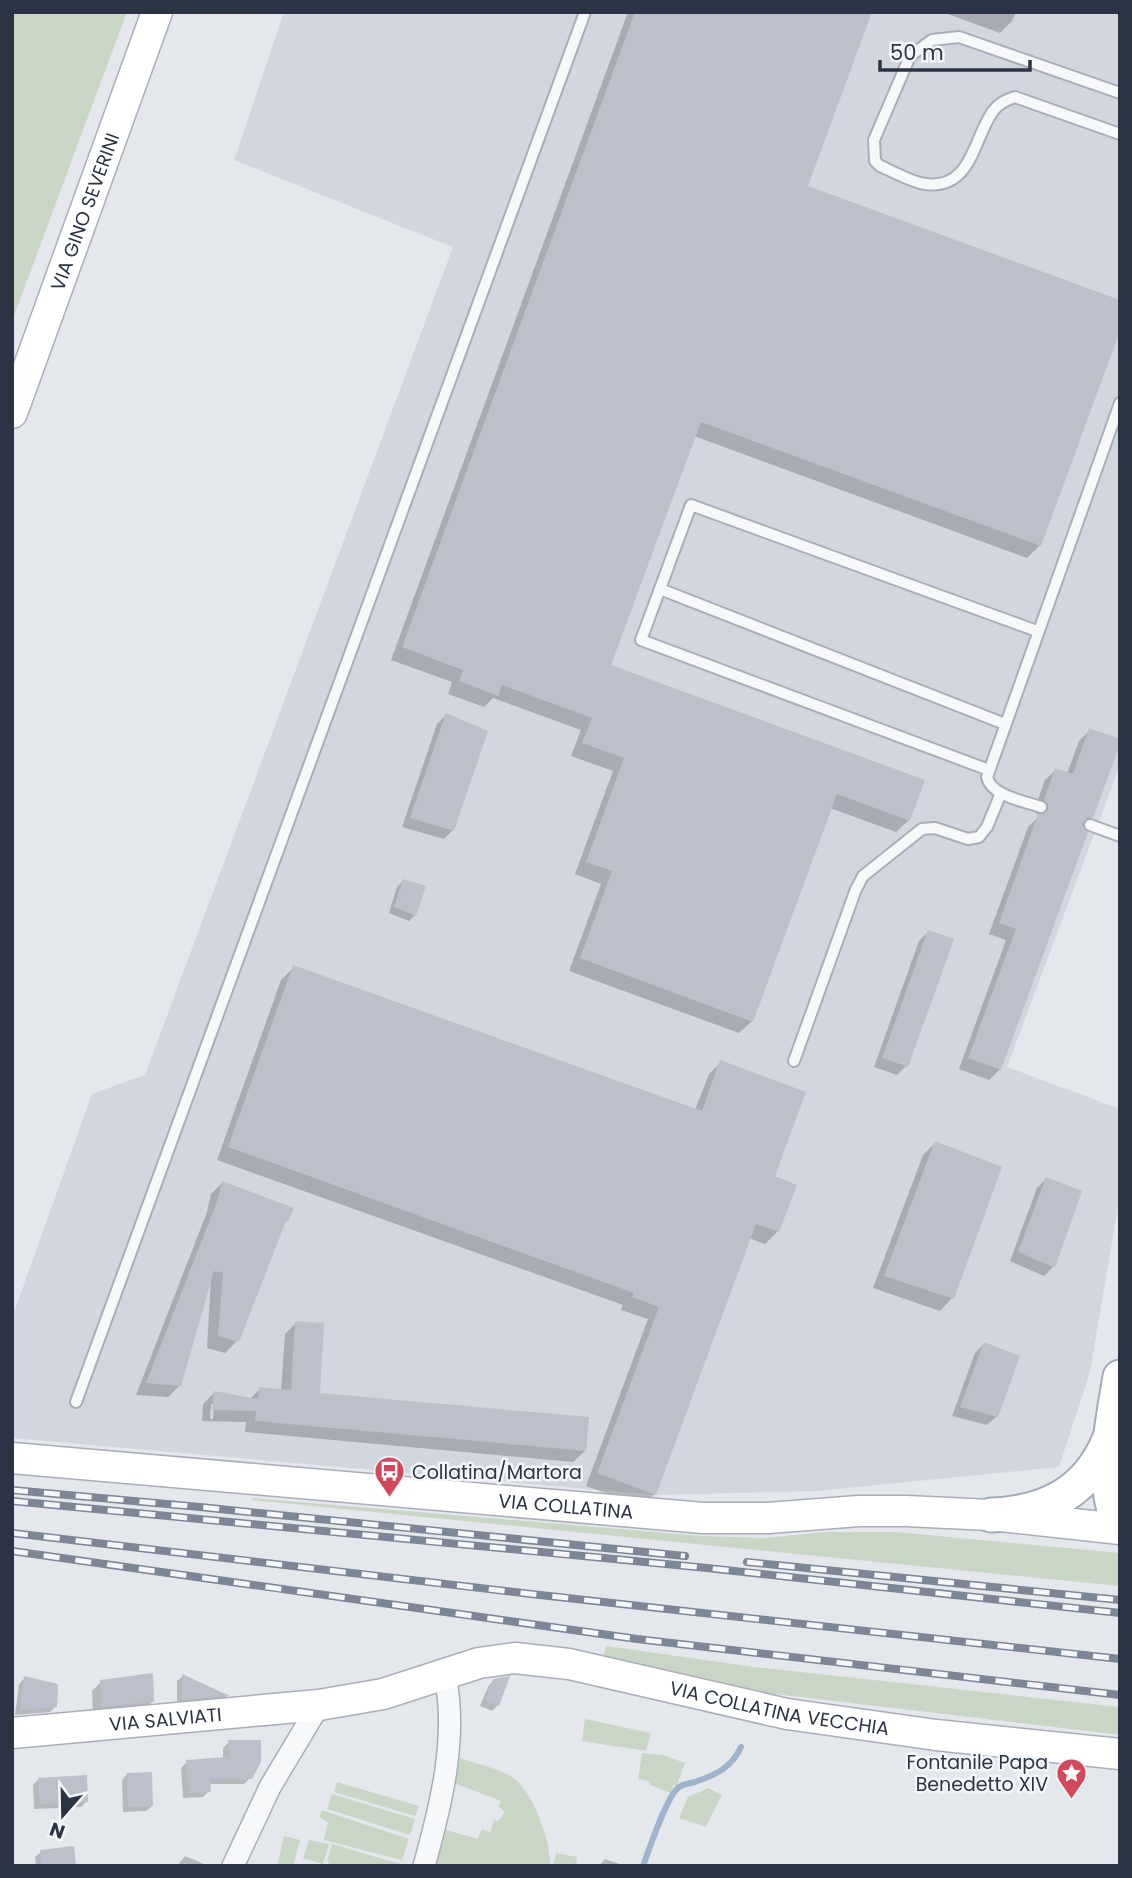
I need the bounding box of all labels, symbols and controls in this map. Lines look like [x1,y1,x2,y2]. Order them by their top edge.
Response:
scale bar [880,28,1030,72]
text: 50 m [890,38,944,67]
street label: VIA GINO SEVERINI [44,129,126,294]
bus stop icon: Collatina/Martora [372,1455,406,1499]
place label: Collatina/Martora [412,1459,582,1486]
street label: VIA COLLATINA [497,1487,635,1525]
street label: VIA COLLATINA VECCHIA [667,1674,891,1742]
street label: VIA SALVIATI [108,1700,223,1738]
place label: Fontanile Papa Benedetto XIV [906,1749,1048,1798]
place icon: Fontanile Papa Benedetto XIV [1054,1756,1088,1800]
north arrow [28,1780,98,1850]
text: N [46,1815,69,1846]

